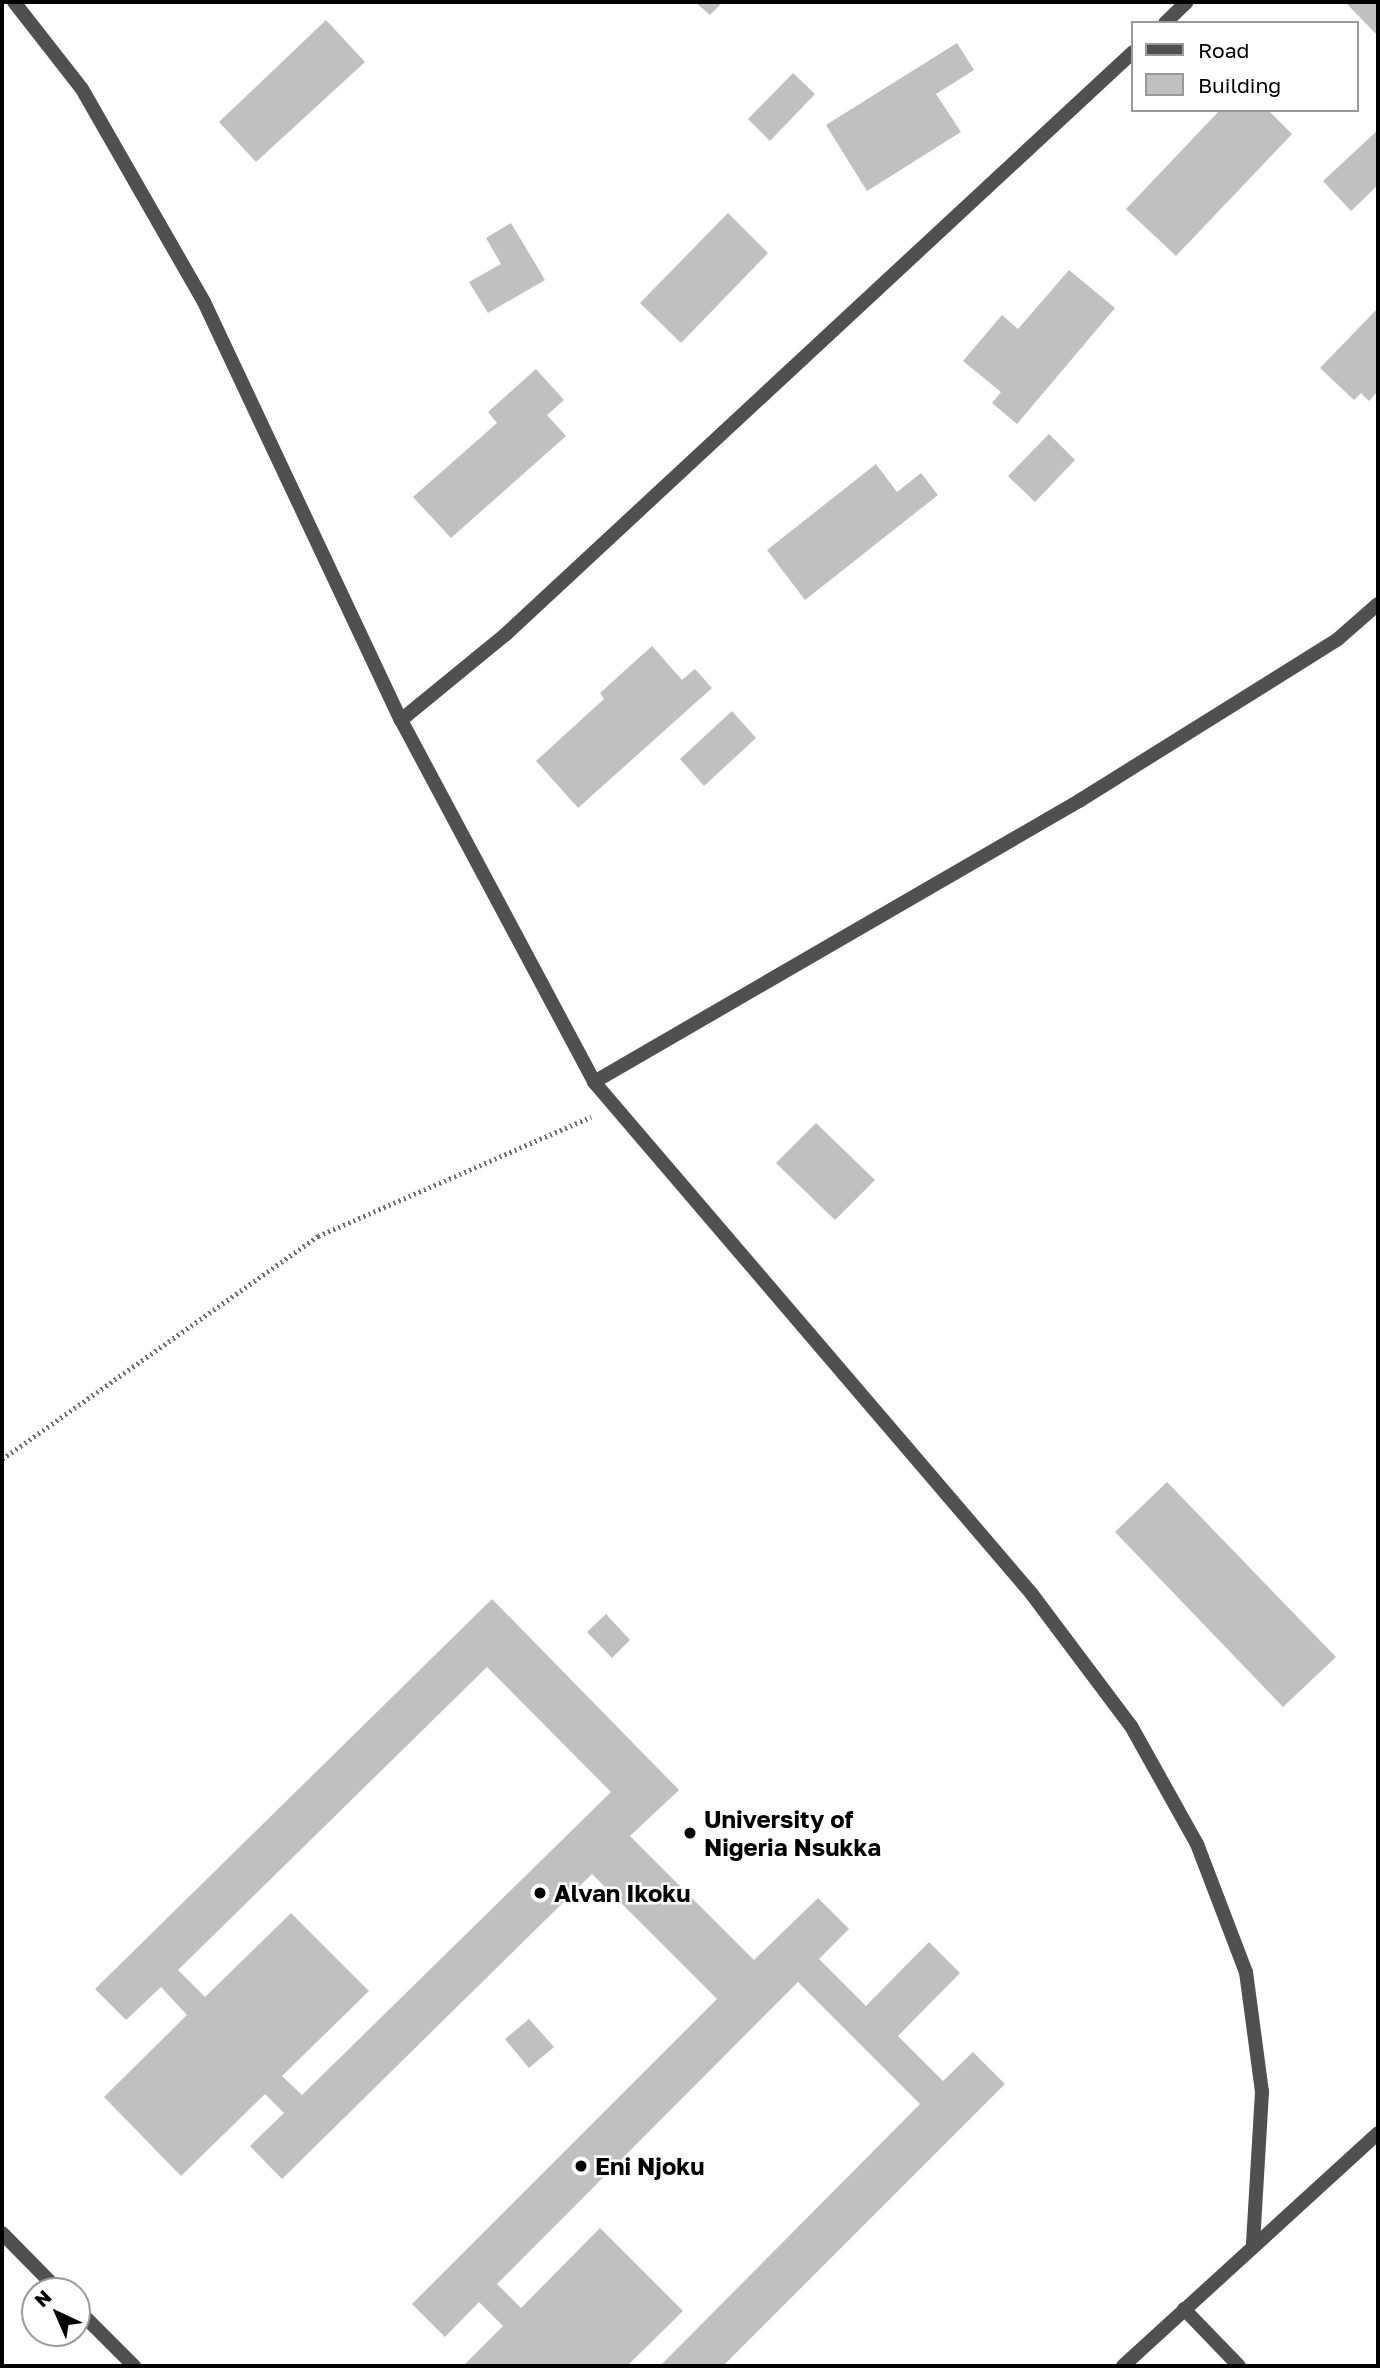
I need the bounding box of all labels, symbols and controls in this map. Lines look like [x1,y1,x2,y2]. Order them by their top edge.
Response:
legend [1132,21,1359,112]
text: Road [1198,37,1249,63]
text: Building [1198,72,1281,98]
place label: University of Nigeria Nsukka [704,1805,881,1861]
marker: University of Nigeria Nsukka [682,1825,698,1841]
place label: Alvan Ikoku [554,1879,691,1907]
marker: Alvan Ikoku [532,1885,548,1901]
place label: Eni Njoku [595,2152,704,2180]
marker: Eni Njoku [573,2158,589,2174]
north arrow [21,2277,91,2347]
text: N [29,2285,56,2311]

